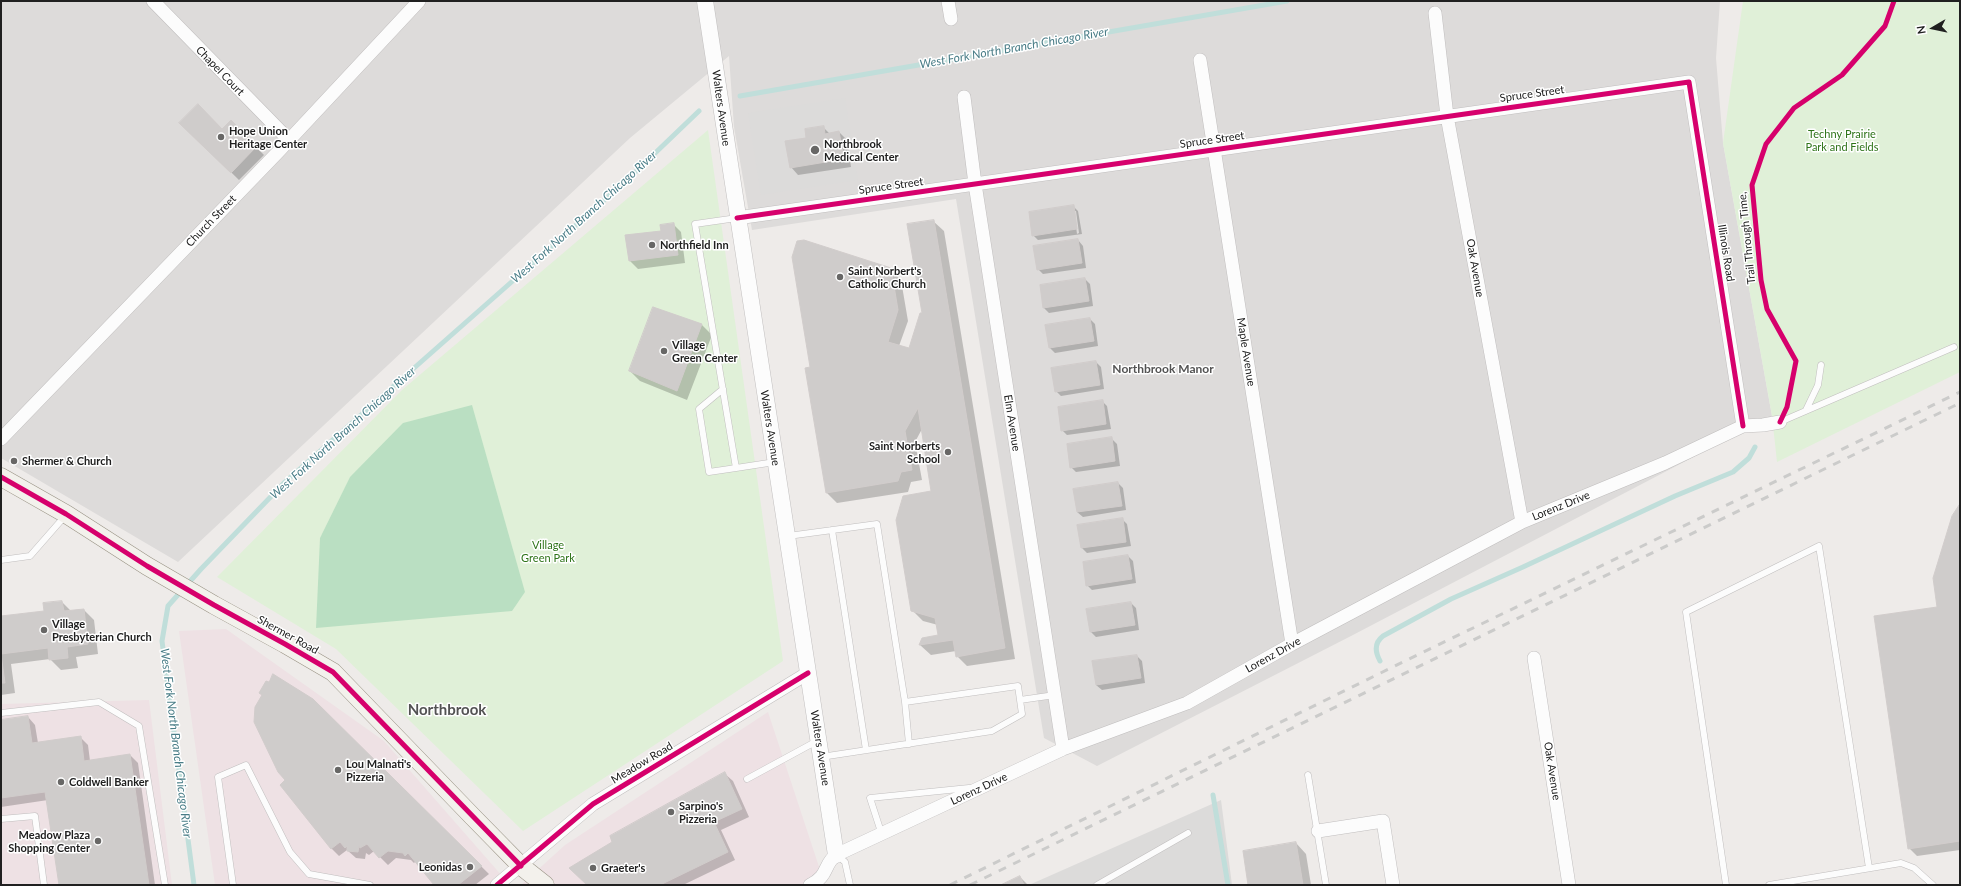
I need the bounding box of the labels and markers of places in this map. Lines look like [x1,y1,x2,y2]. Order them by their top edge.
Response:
place label: Hope Union Heritage Center [229,124,307,150]
marker: Hope Union Heritage Center [216,132,226,142]
place label: Northbrook Medical Center [824,137,899,163]
marker: Northbrook Medical Center [809,144,821,156]
place label: Northfield Inn [660,238,729,252]
marker: Northfield Inn [647,240,657,250]
place label: Saint Norbert's Catholic Church [848,264,926,290]
marker: Saint Norbert's Catholic Church [835,272,845,282]
place label: Village Green Center [672,338,738,364]
marker: Village Green Center [659,346,669,356]
place label: Saint Norberts School [869,439,940,465]
marker: Saint Norberts School [943,447,953,457]
place label: Shermer & Church [22,454,112,468]
marker: Shermer & Church [9,456,19,466]
place label: Village Presbyterian Church [52,617,152,643]
marker: Village Presbyterian Church [39,625,49,635]
place label: Lou Malnati's Pizzeria [346,757,411,783]
marker: Lou Malnati's Pizzeria [333,765,343,775]
place label: Coldwell Banker [69,775,149,789]
marker: Coldwell Banker [56,777,66,787]
place label: Sarpino's Pizzeria [679,799,723,825]
marker: Sarpino's Pizzeria [666,807,676,817]
place label: Meadow Plaza Shopping Center [8,828,90,854]
marker: Meadow Plaza Shopping Center [93,836,103,846]
place label: Leonidas [419,860,462,874]
place label: Graeter's [601,861,645,875]
marker: Leonidas [465,862,475,872]
marker: Graeter's [588,863,598,873]

